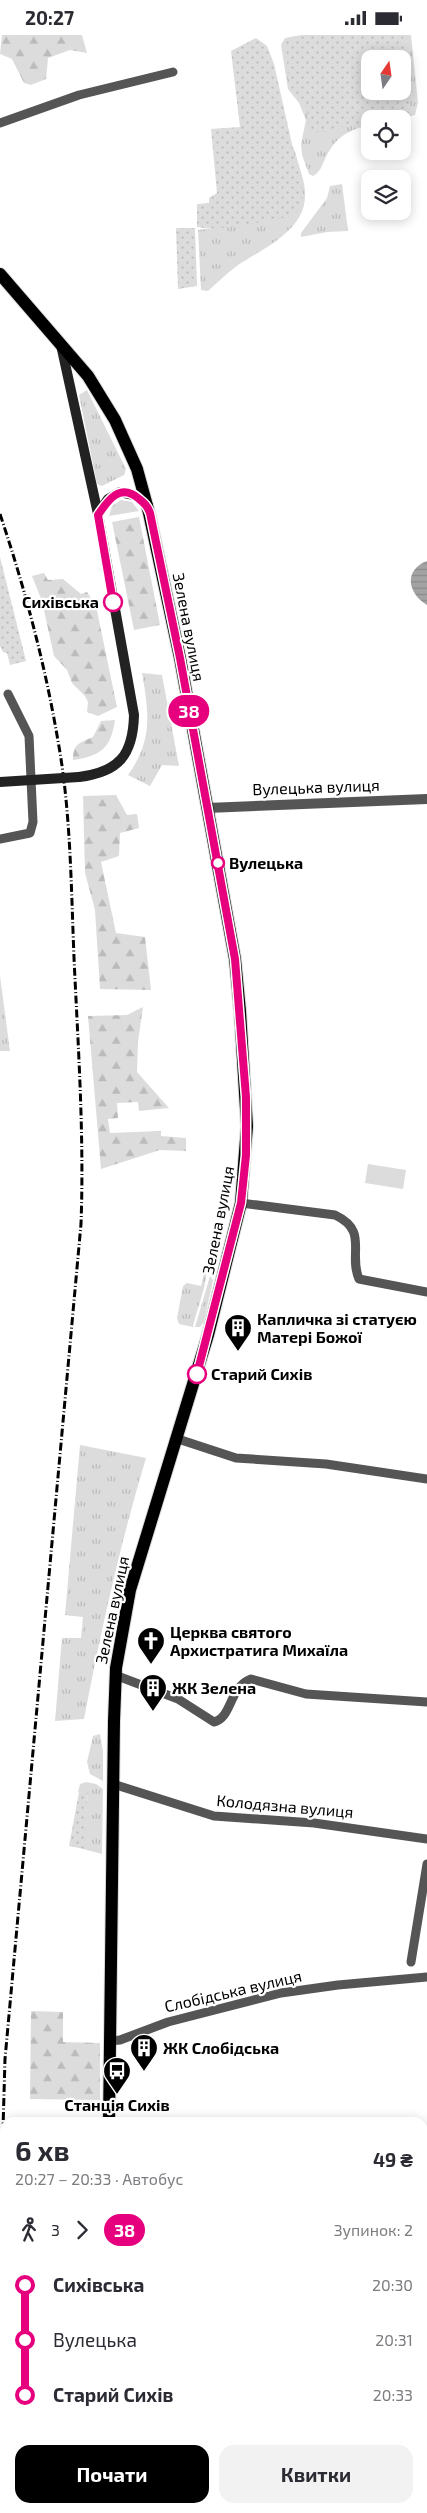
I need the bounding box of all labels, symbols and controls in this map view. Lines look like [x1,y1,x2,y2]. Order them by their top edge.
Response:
text: 20:27 [25,6,74,29]
north arrow [361,50,411,100]
map controls [361,50,411,220]
button: locate [361,110,411,160]
button: layers [361,170,411,220]
street label: Зелена вулиця [169,571,209,683]
place label: Сихівська [22,592,99,611]
marker: Сихівська [103,592,123,612]
line badge: 38 [166,695,212,727]
text: 38 [178,700,200,722]
street label: Вулецька вулиця [252,775,380,799]
place label: Вулецька [229,853,303,872]
marker: Вулецька [211,856,225,870]
street label: Зелена вулиця [198,1164,238,1276]
place label: Капличка зі статуєю Матері Божої [257,1309,417,1346]
building icon: Капличка зі статуєю Матері Божої [223,1313,253,1352]
marker: Старий Сихів [187,1364,207,1384]
place label: Старий Сихів [211,1364,312,1383]
street label: Зелена вулиця [91,1554,133,1666]
place label: Церква святого Архистратига Михаїла [170,1622,348,1659]
church icon: Церква святого Архистратига Михаїла [136,1626,166,1665]
building icon: ЖК Зелена [138,1673,168,1712]
place label: ЖК Зелена [172,1678,256,1697]
street label: Колодязна вулиця [216,1790,354,1822]
street label: Слобідська вулиця [162,1965,304,2017]
building icon: ЖК Слобідська [129,2033,159,2072]
place label: ЖК Слобідська [163,2038,279,2057]
bus stop icon: Станція Сихів [102,2056,132,2095]
place label: Станція Сихів [64,2095,170,2114]
text: 6 хв [15,2133,70,2167]
text: 49 ₴ [373,2148,413,2171]
text: 20:27 – 20:33 · Автобус [15,2169,183,2188]
icon: walk [15,2216,43,2244]
icon: forward [68,2216,96,2244]
text: 38 [114,2219,135,2241]
text: 3 [51,2220,60,2239]
text: Зупинок: 2 [334,2220,413,2239]
text: Сихівська [53,2273,144,2296]
text: 20:30 [372,2275,413,2294]
text: Вулецька [53,2328,137,2351]
text: 20:31 [375,2330,413,2349]
text: Старий Сихів [53,2383,173,2406]
text: 20:33 [373,2385,413,2404]
button: Почати [15,2445,209,2503]
button: Квитки [219,2445,413,2503]

